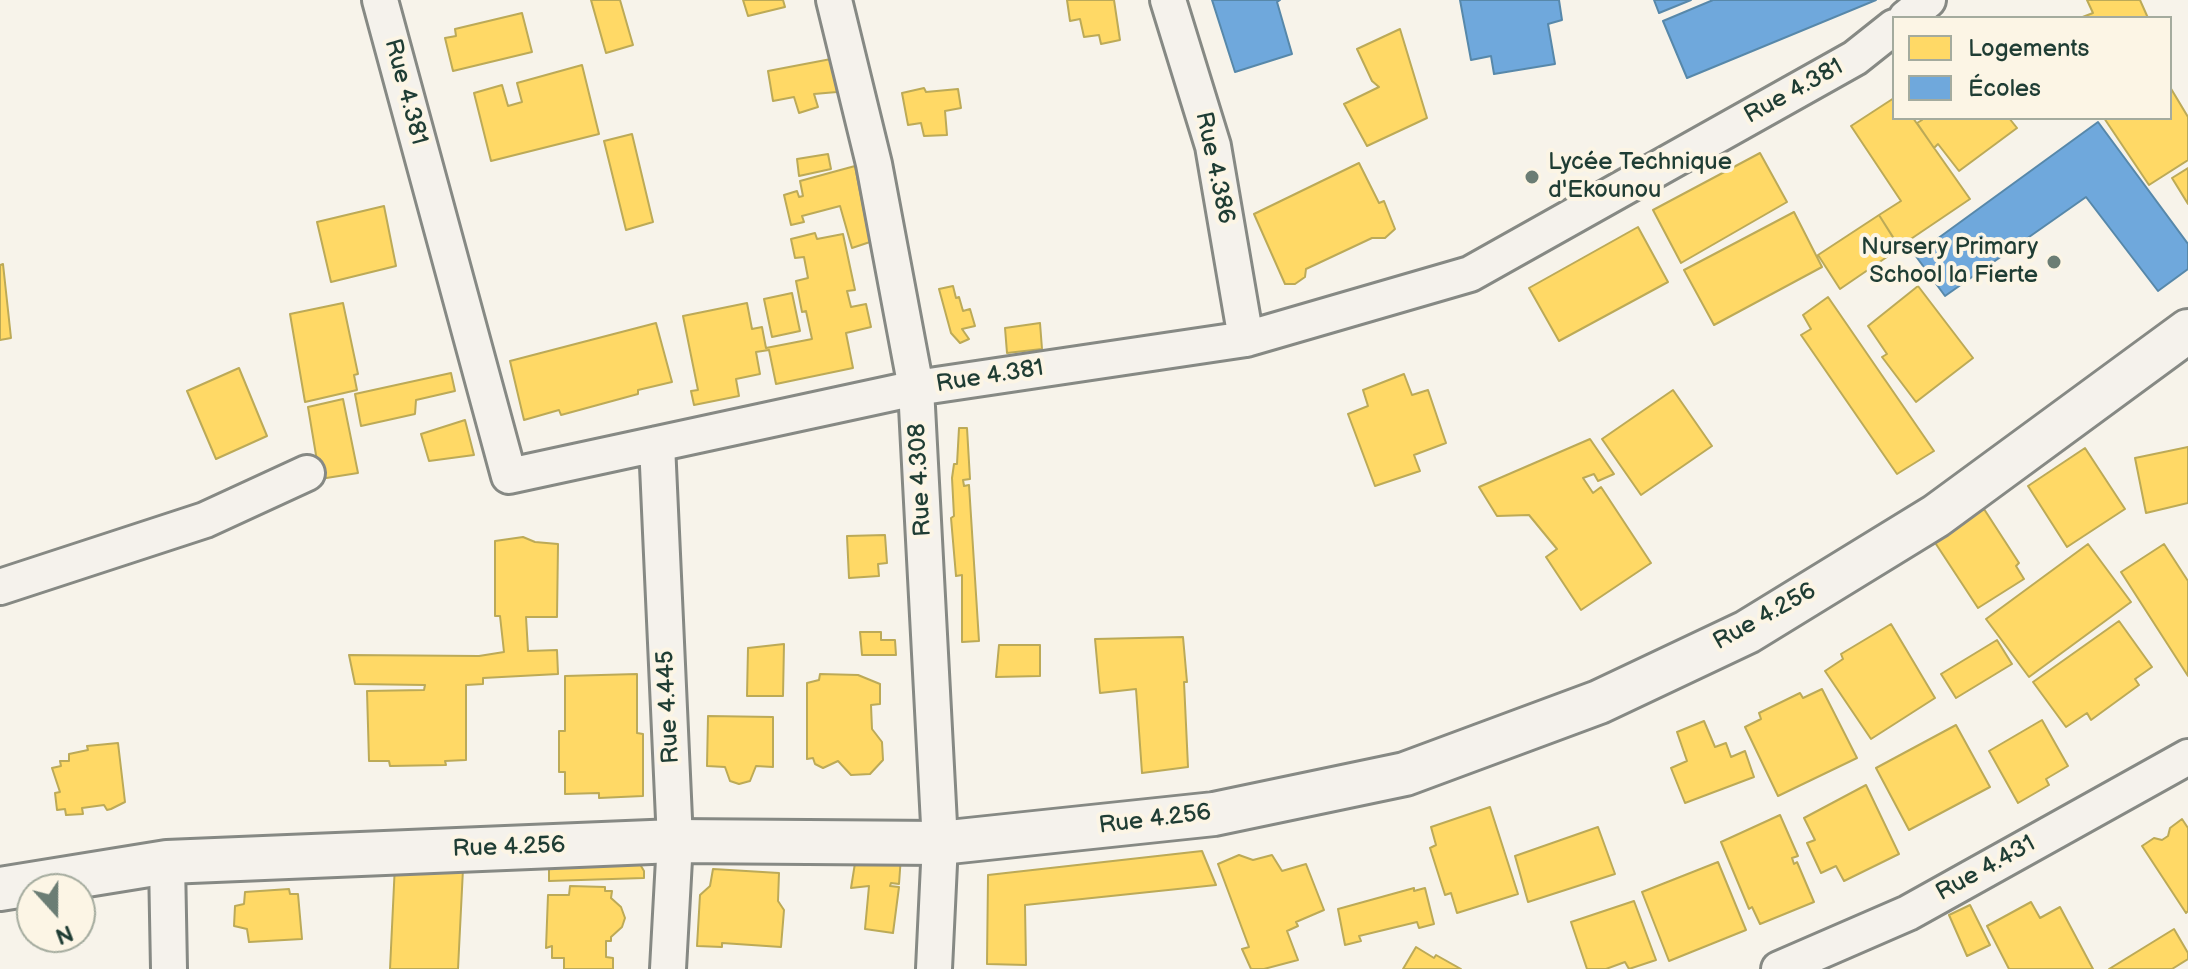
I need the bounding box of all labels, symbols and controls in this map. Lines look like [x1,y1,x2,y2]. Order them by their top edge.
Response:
legend [1892,16,2172,120]
text: Logements [1968,34,2089,63]
street label: Rue 4.381 [377,36,433,148]
street label: Rue 4.381 [1740,53,1848,131]
text: Écoles [1968,74,2041,103]
street label: Rue 4.386 [1188,109,1240,227]
place label: Lycée Technique d'Ekounou [1548,149,1732,205]
marker: Lycée Technique d'Ekounou [1523,168,1541,186]
place label: Nursery Primary School la Fierte [1861,234,2038,290]
marker: Nursery Primary School la Fierte [2045,253,2063,271]
street label: Rue 4.381 [934,354,1046,400]
street label: Rue 4.308 [904,423,938,537]
street label: Rue 4.256 [1709,577,1821,657]
street label: Rue 4.445 [652,650,686,764]
street label: Rue 4.256 [1097,799,1213,841]
street label: Rue 4.431 [1931,830,2041,908]
street label: Rue 4.256 [452,832,566,864]
north arrow [16,873,96,953]
text: N [52,918,77,950]

